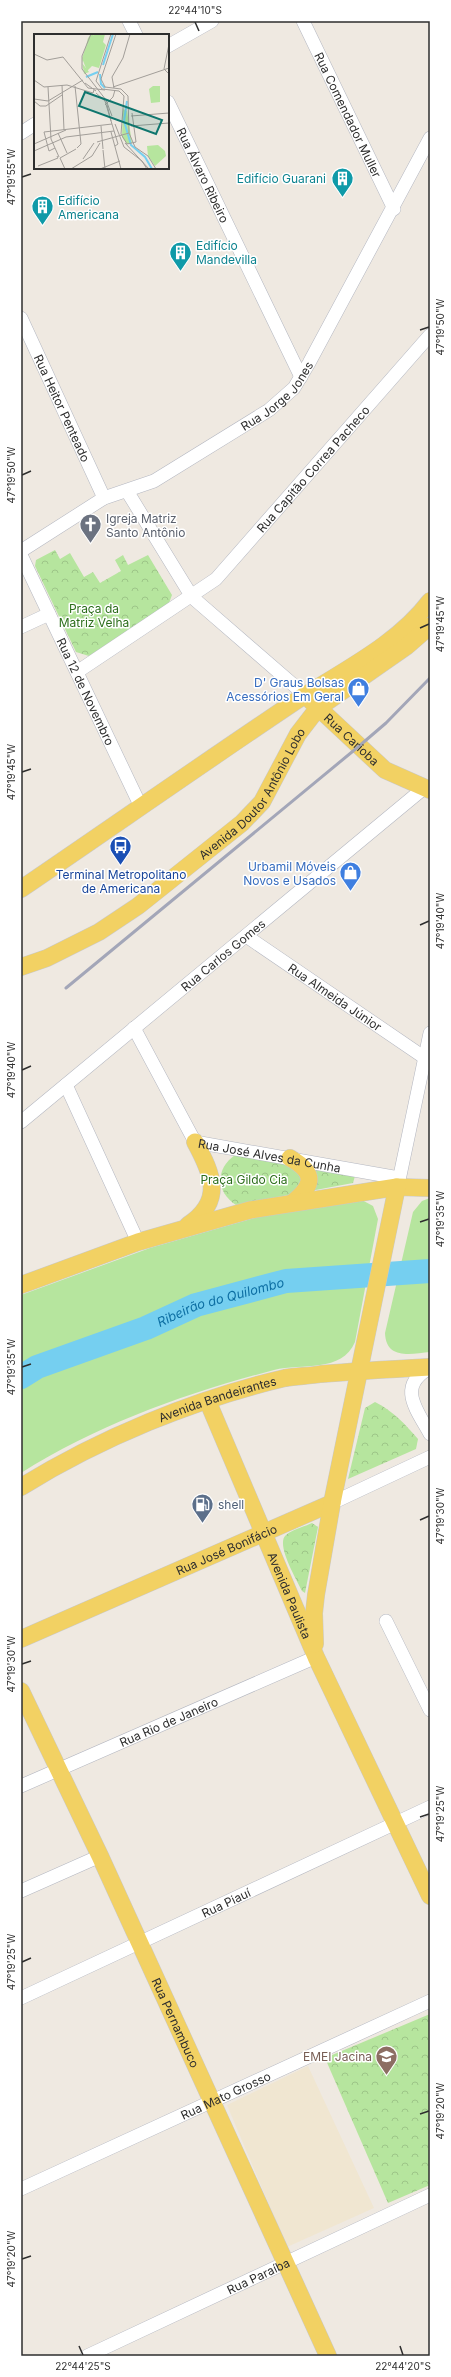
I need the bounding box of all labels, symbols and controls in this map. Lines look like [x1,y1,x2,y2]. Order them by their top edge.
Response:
text: 22°44'10"S [168,4,222,16]
inset map [34,34,169,169]
street label: Rua Comendador Muller [312,49,385,180]
street label: Rua Álvaro Ribeiro [174,125,233,225]
text: 47°19'55"W [5,149,17,205]
building icon: Edifício Guarani [329,165,355,198]
place label: Edifício Guarani [237,171,326,186]
place label: Edifício Americana [58,193,119,222]
building icon: Edifício Americana [29,194,55,227]
place label: Edifício Mandevilla [196,238,257,267]
building icon: Edifício Mandevilla [167,239,193,272]
text: 47°19'50"W [434,298,446,355]
street label: Rua Heitor Penteado [31,352,94,464]
street label: Rua Jorge Jones [238,358,316,433]
street label: Rua Capitão Correa Pacheco [253,402,372,535]
text: 47°19'50"W [5,446,17,503]
place label: Igreja Matriz Santo Antônio [106,511,185,540]
church icon: Igreja Matriz Santo Antônio [77,512,103,545]
text: 47°19'45"W [434,596,446,652]
park label: Praça da Matriz Velha [59,601,129,630]
street label: Rua 12 de Novembro [54,635,118,747]
place label: D' Graus Bolsas Acessórios Em Geral [226,675,344,704]
shop icon: D' Graus Bolsas Acessórios Em Geral [346,676,372,709]
street label: Rua Carioba [321,710,382,768]
street label: Avenida Doutor Antônio Lobo [195,724,308,862]
text: 47°19'45"W [5,744,17,800]
bus stop icon: Terminal Metropolitano de Americana [108,834,134,867]
place label: Urbamil Móveis Novos e Usados [243,859,336,888]
shop icon: Urbamil Móveis Novos e Usados [338,860,364,893]
place label: Terminal Metropolitano de Americana [56,867,186,896]
text: 47°19'40"W [434,893,446,949]
street label: Rua Carlos Gomes [177,916,268,994]
street label: Rua Almeida Júnior [286,960,385,1034]
text: 47°19'40"W [5,1042,17,1098]
street label: Rua José Alves da Cunha [197,1135,342,1175]
park label: Praça Gildo Cia [200,1172,288,1187]
text: 47°19'35"W [434,1191,446,1247]
water label: Ribeirão do Quilombo [154,1274,286,1330]
text: 47°19'35"W [5,1339,17,1395]
street label: Avenida Bandeirantes [156,1373,278,1425]
text: 47°19'30"W [434,1487,446,1544]
fuel station icon: shell [190,1491,216,1524]
place label: shell [218,1497,244,1512]
street label: Rua José Bonifácio [173,1521,279,1578]
street label: Avenida Paulista [265,1550,315,1641]
text: 47°19'30"W [5,1635,17,1692]
street label: Rua Rio de Janeiro [117,1693,220,1750]
text: 47°19'25"W [434,1786,446,1842]
street label: Rua Piauí [199,1884,253,1920]
text: 47°19'25"W [5,1934,17,1990]
street label: Rua Pernambuco [149,1975,203,2070]
school or university icon: EMEI Jacina [374,2043,400,2076]
place label: EMEI Jacina [303,2049,372,2064]
street label: Rua Mato Grosso [178,2068,273,2122]
text: 47°19'20"W [434,2082,446,2139]
text: 47°19'20"W [5,2230,17,2287]
street label: Rua Paraíba [224,2254,292,2297]
text: 22°44'25"S [55,2360,111,2372]
text: 22°44'20"S [375,2360,431,2372]

